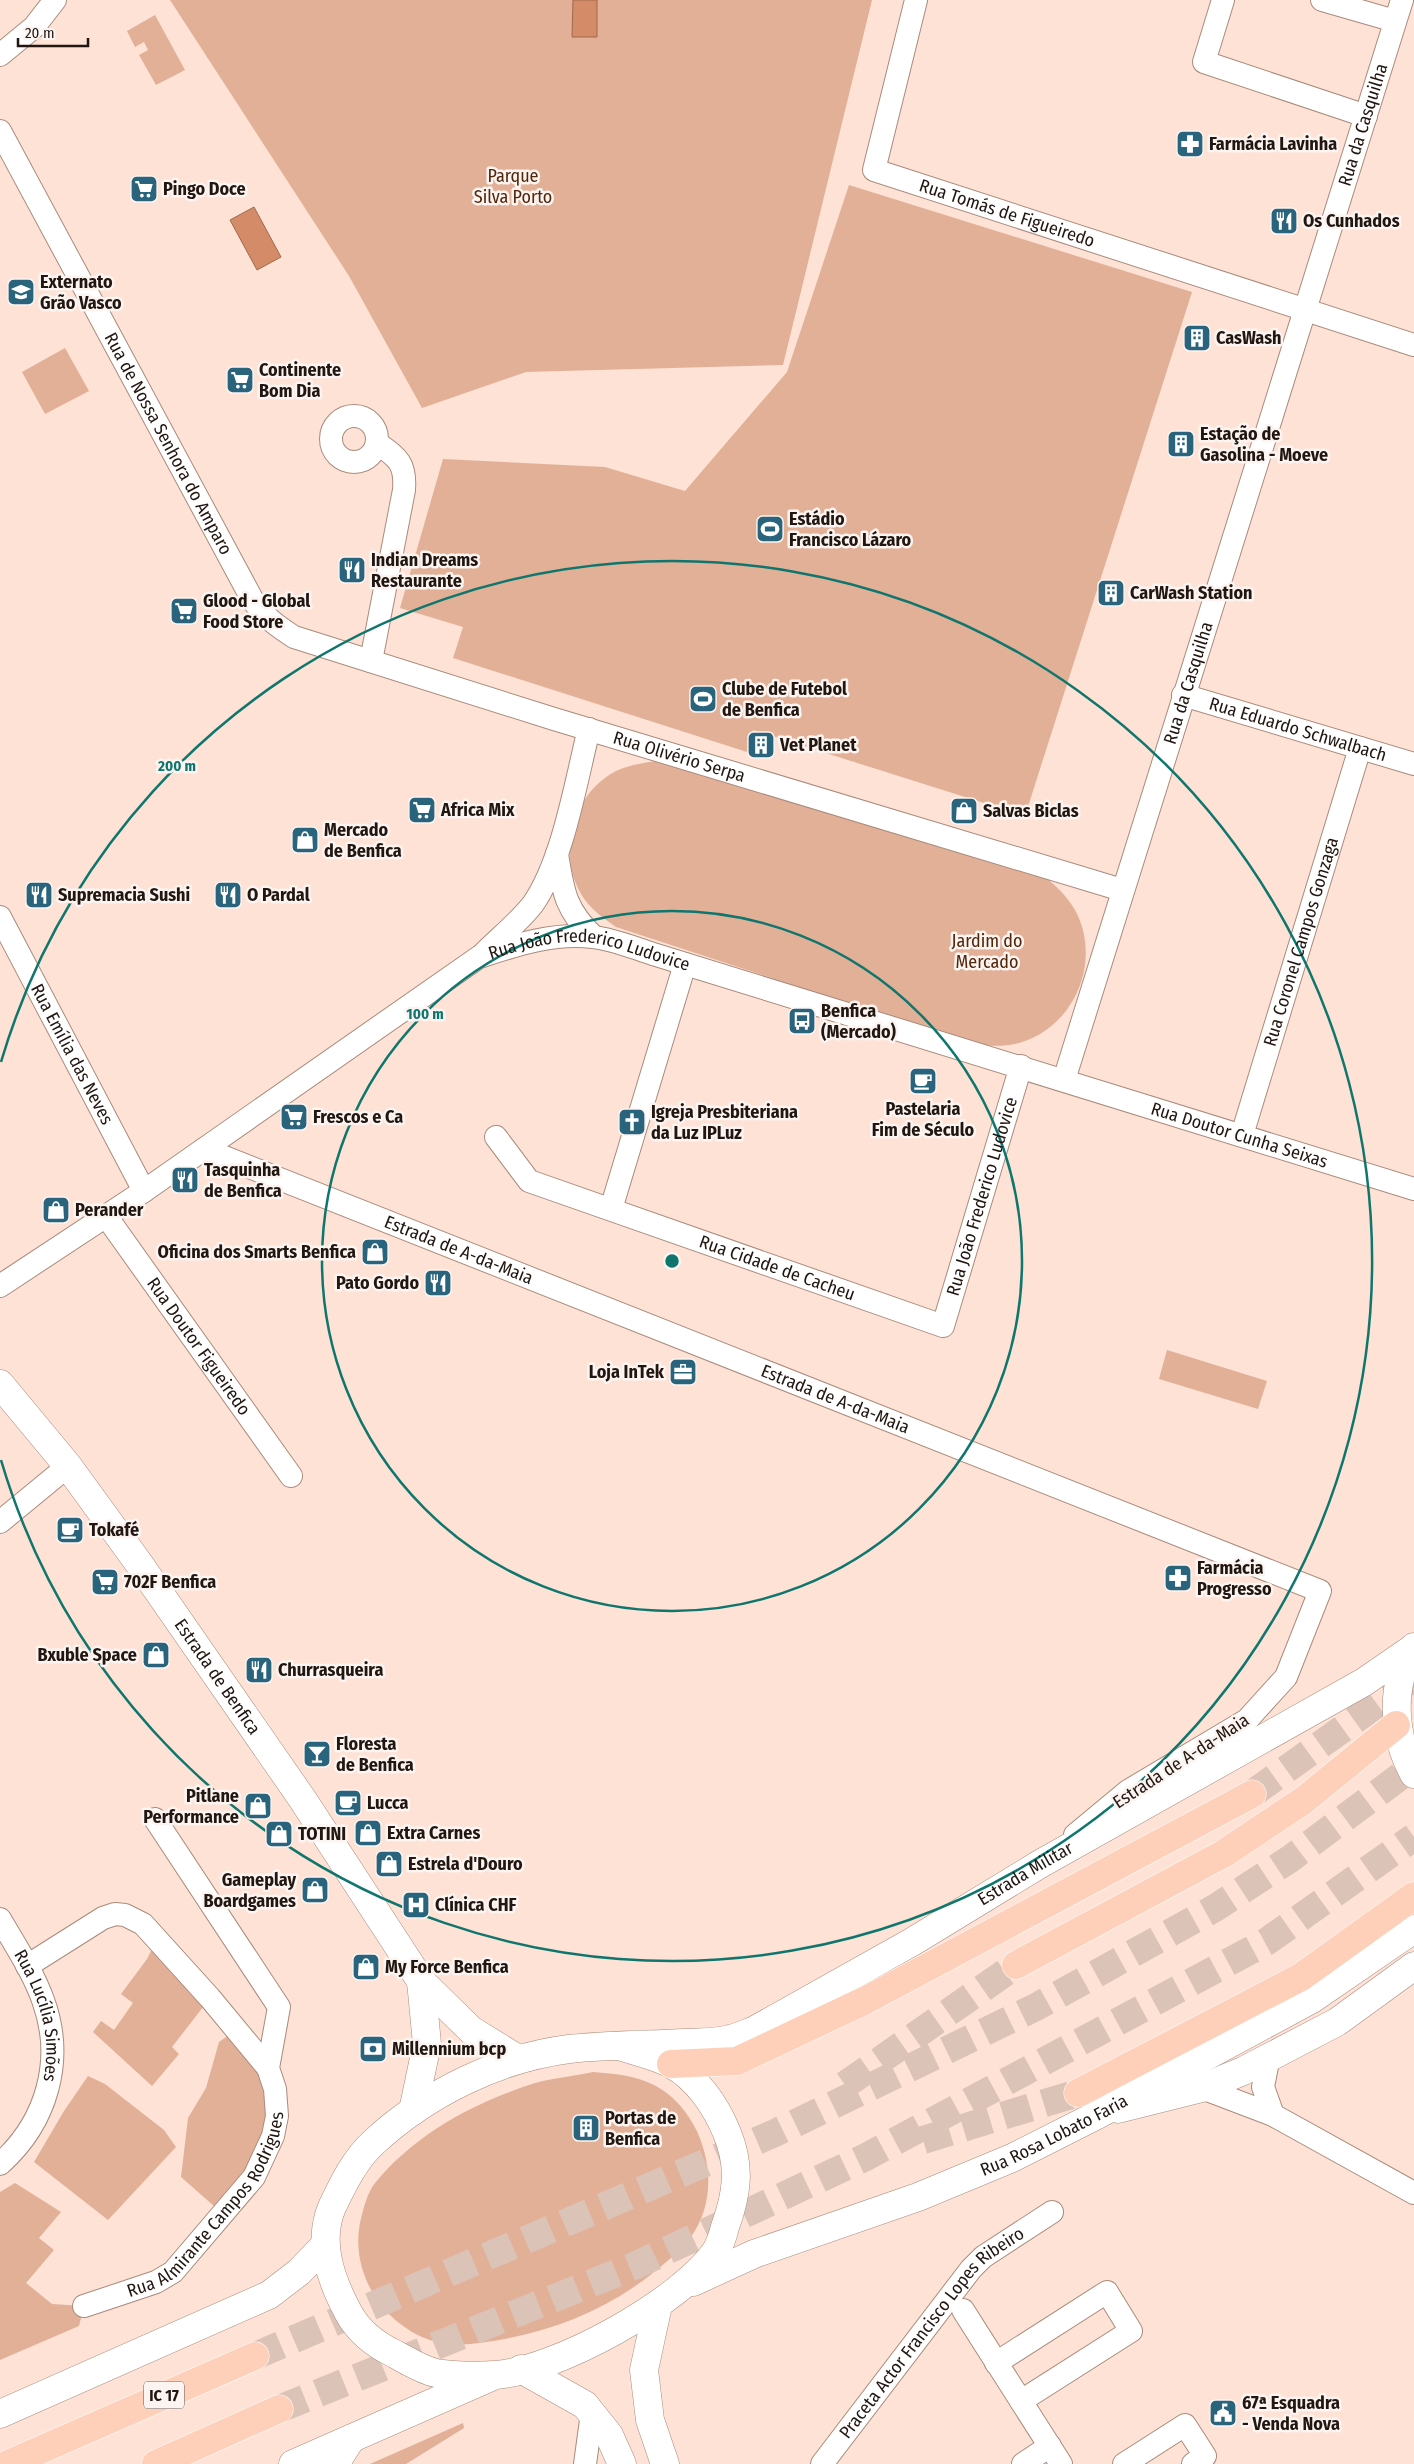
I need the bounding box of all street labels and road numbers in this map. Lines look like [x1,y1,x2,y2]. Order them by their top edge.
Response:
street label: Rua da Casquilha [1333,61,1393,189]
street label: Rua Tomás de Figueiredo [917,174,1098,252]
street label: Rua de Nossa Senhora do Amparo [100,329,237,558]
street label: Rua da Casquilha [1159,619,1218,747]
street label: Rua Eduardo Schwalbach [1207,692,1389,766]
street label: Rua Olivério Serpa [611,726,748,787]
street label: Rua Coronel Campos Gonzaga [1259,834,1343,1049]
street label: Rua João Frederico Ludovice [486,925,693,976]
street label: Rua Emília das Neves [26,980,118,1129]
street label: Rua João Frederico Ludovice [942,1094,1022,1298]
street label: Rua Doutor Cunha Seixas [1148,1097,1331,1173]
street label: Estrada de A-da-Maia [381,1211,536,1289]
street label: Rua Cidade de Cacheu [696,1231,858,1305]
street label: Rua Doutor Figueiredo [142,1273,255,1420]
street label: Estrada de A-da-Maia [758,1360,913,1438]
street label: Estrada de Benfica [170,1615,265,1739]
street label: Estrada de A-da-Maia [1109,1709,1253,1813]
street label: Estrada Militar [974,1836,1077,1910]
street label: Rua Lucília Simões [9,1945,63,2084]
street label: Rua Rosa Lobato Faria [977,2090,1132,2181]
street label: Rua Almirante Campos Rodrigues [124,2111,288,2302]
street label: Praceta Actor Francisco Lopes Ribeiro [835,2222,1028,2443]
road number: IC 17 [144,2382,184,2408]

